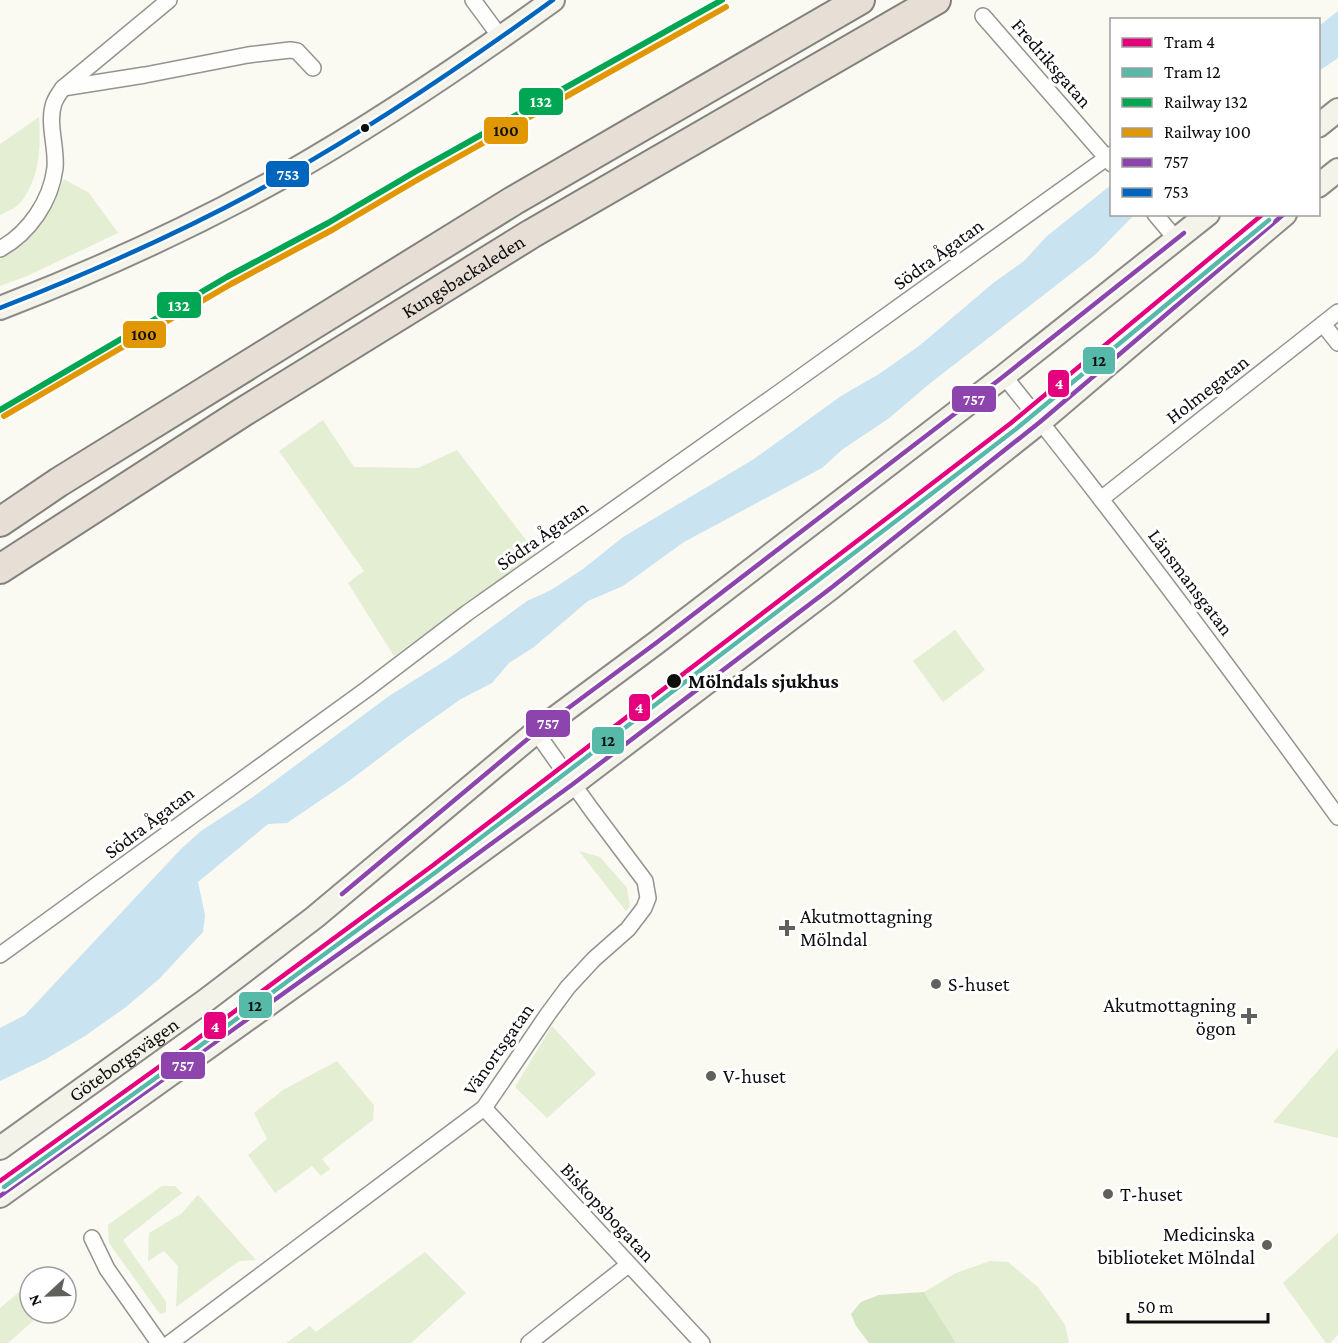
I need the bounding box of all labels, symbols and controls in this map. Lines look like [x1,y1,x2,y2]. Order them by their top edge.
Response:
street label: Fredriksgatan [1007,14,1097,113]
legend [1110,18,1320,216]
text: Tram 4 [1164,32,1215,52]
text: Tram 12 [1164,62,1221,82]
line badge: 132 [518,87,564,116]
text: Railway 132 [1164,92,1248,112]
text: 132 [530,93,552,110]
line badge: 100 [483,116,529,145]
unlabelled marker [359,122,371,134]
text: 100 [493,122,519,139]
text: Railway 100 [1164,122,1251,142]
text: 757 [1164,152,1188,172]
line badge: 753 [265,160,310,188]
text: 753 [277,166,300,183]
text: 753 [1164,182,1189,202]
street label: Södra Ågatan [889,214,988,295]
street label: Kungsbackaleden [398,230,529,322]
line badge: 132 [156,291,202,319]
text: 132 [168,297,190,314]
line badge: 100 [122,320,167,349]
text: 100 [131,326,157,343]
line badge: 12 [1082,346,1116,375]
street label: Holmegatan [1161,350,1253,429]
text: 12 [1092,352,1106,369]
line badge: 4 [1047,369,1070,398]
text: 4 [1055,375,1064,392]
line badge: 757 [951,385,997,413]
text: 757 [963,391,986,408]
street label: Södra Ågatan [492,495,593,575]
street label: Länsmansgatan [1143,525,1238,640]
place label: Mölndals sjukhus [688,670,839,693]
marker: Mölndals sjukhus [665,672,683,690]
line badge: 4 [628,693,651,722]
text: 4 [635,699,644,716]
line badge: 757 [525,709,571,738]
text: 757 [537,715,560,732]
line badge: 12 [591,726,625,755]
text: 12 [601,732,615,749]
street label: Södra Ågatan [100,781,199,864]
place label: Akutmottagning Mölndal [800,905,933,950]
marker: Akutmottagning Mölndal [778,919,796,937]
place label: S-huset [948,973,1010,995]
marker: S-huset [929,977,943,991]
line badge: 12 [238,991,273,1019]
place label: Akutmottagning ögon [1104,994,1236,1040]
text: 12 [248,997,262,1014]
street label: Vänortsgatan [458,999,539,1100]
marker: Akutmottagning ögon [1240,1007,1258,1025]
line badge: 4 [203,1011,227,1040]
street label: Göteborgsvägen [64,1013,183,1106]
text: 4 [211,1018,220,1035]
line badge: 757 [160,1051,206,1080]
text: 757 [172,1057,195,1074]
place label: V-huset [723,1065,786,1087]
marker: V-huset [704,1069,718,1083]
street label: Biskopsbogatan [556,1158,660,1267]
place label: T-huset [1120,1183,1183,1205]
marker: T-huset [1101,1187,1115,1201]
place label: Medicinska biblioteket Mölndal [1097,1223,1255,1268]
marker: Medicinska biblioteket Mölndal [1260,1238,1274,1252]
north arrow [18,1265,78,1325]
scale bar [1128,1286,1268,1324]
text: N [25,1292,44,1309]
text: 50 m [1137,1297,1174,1317]

